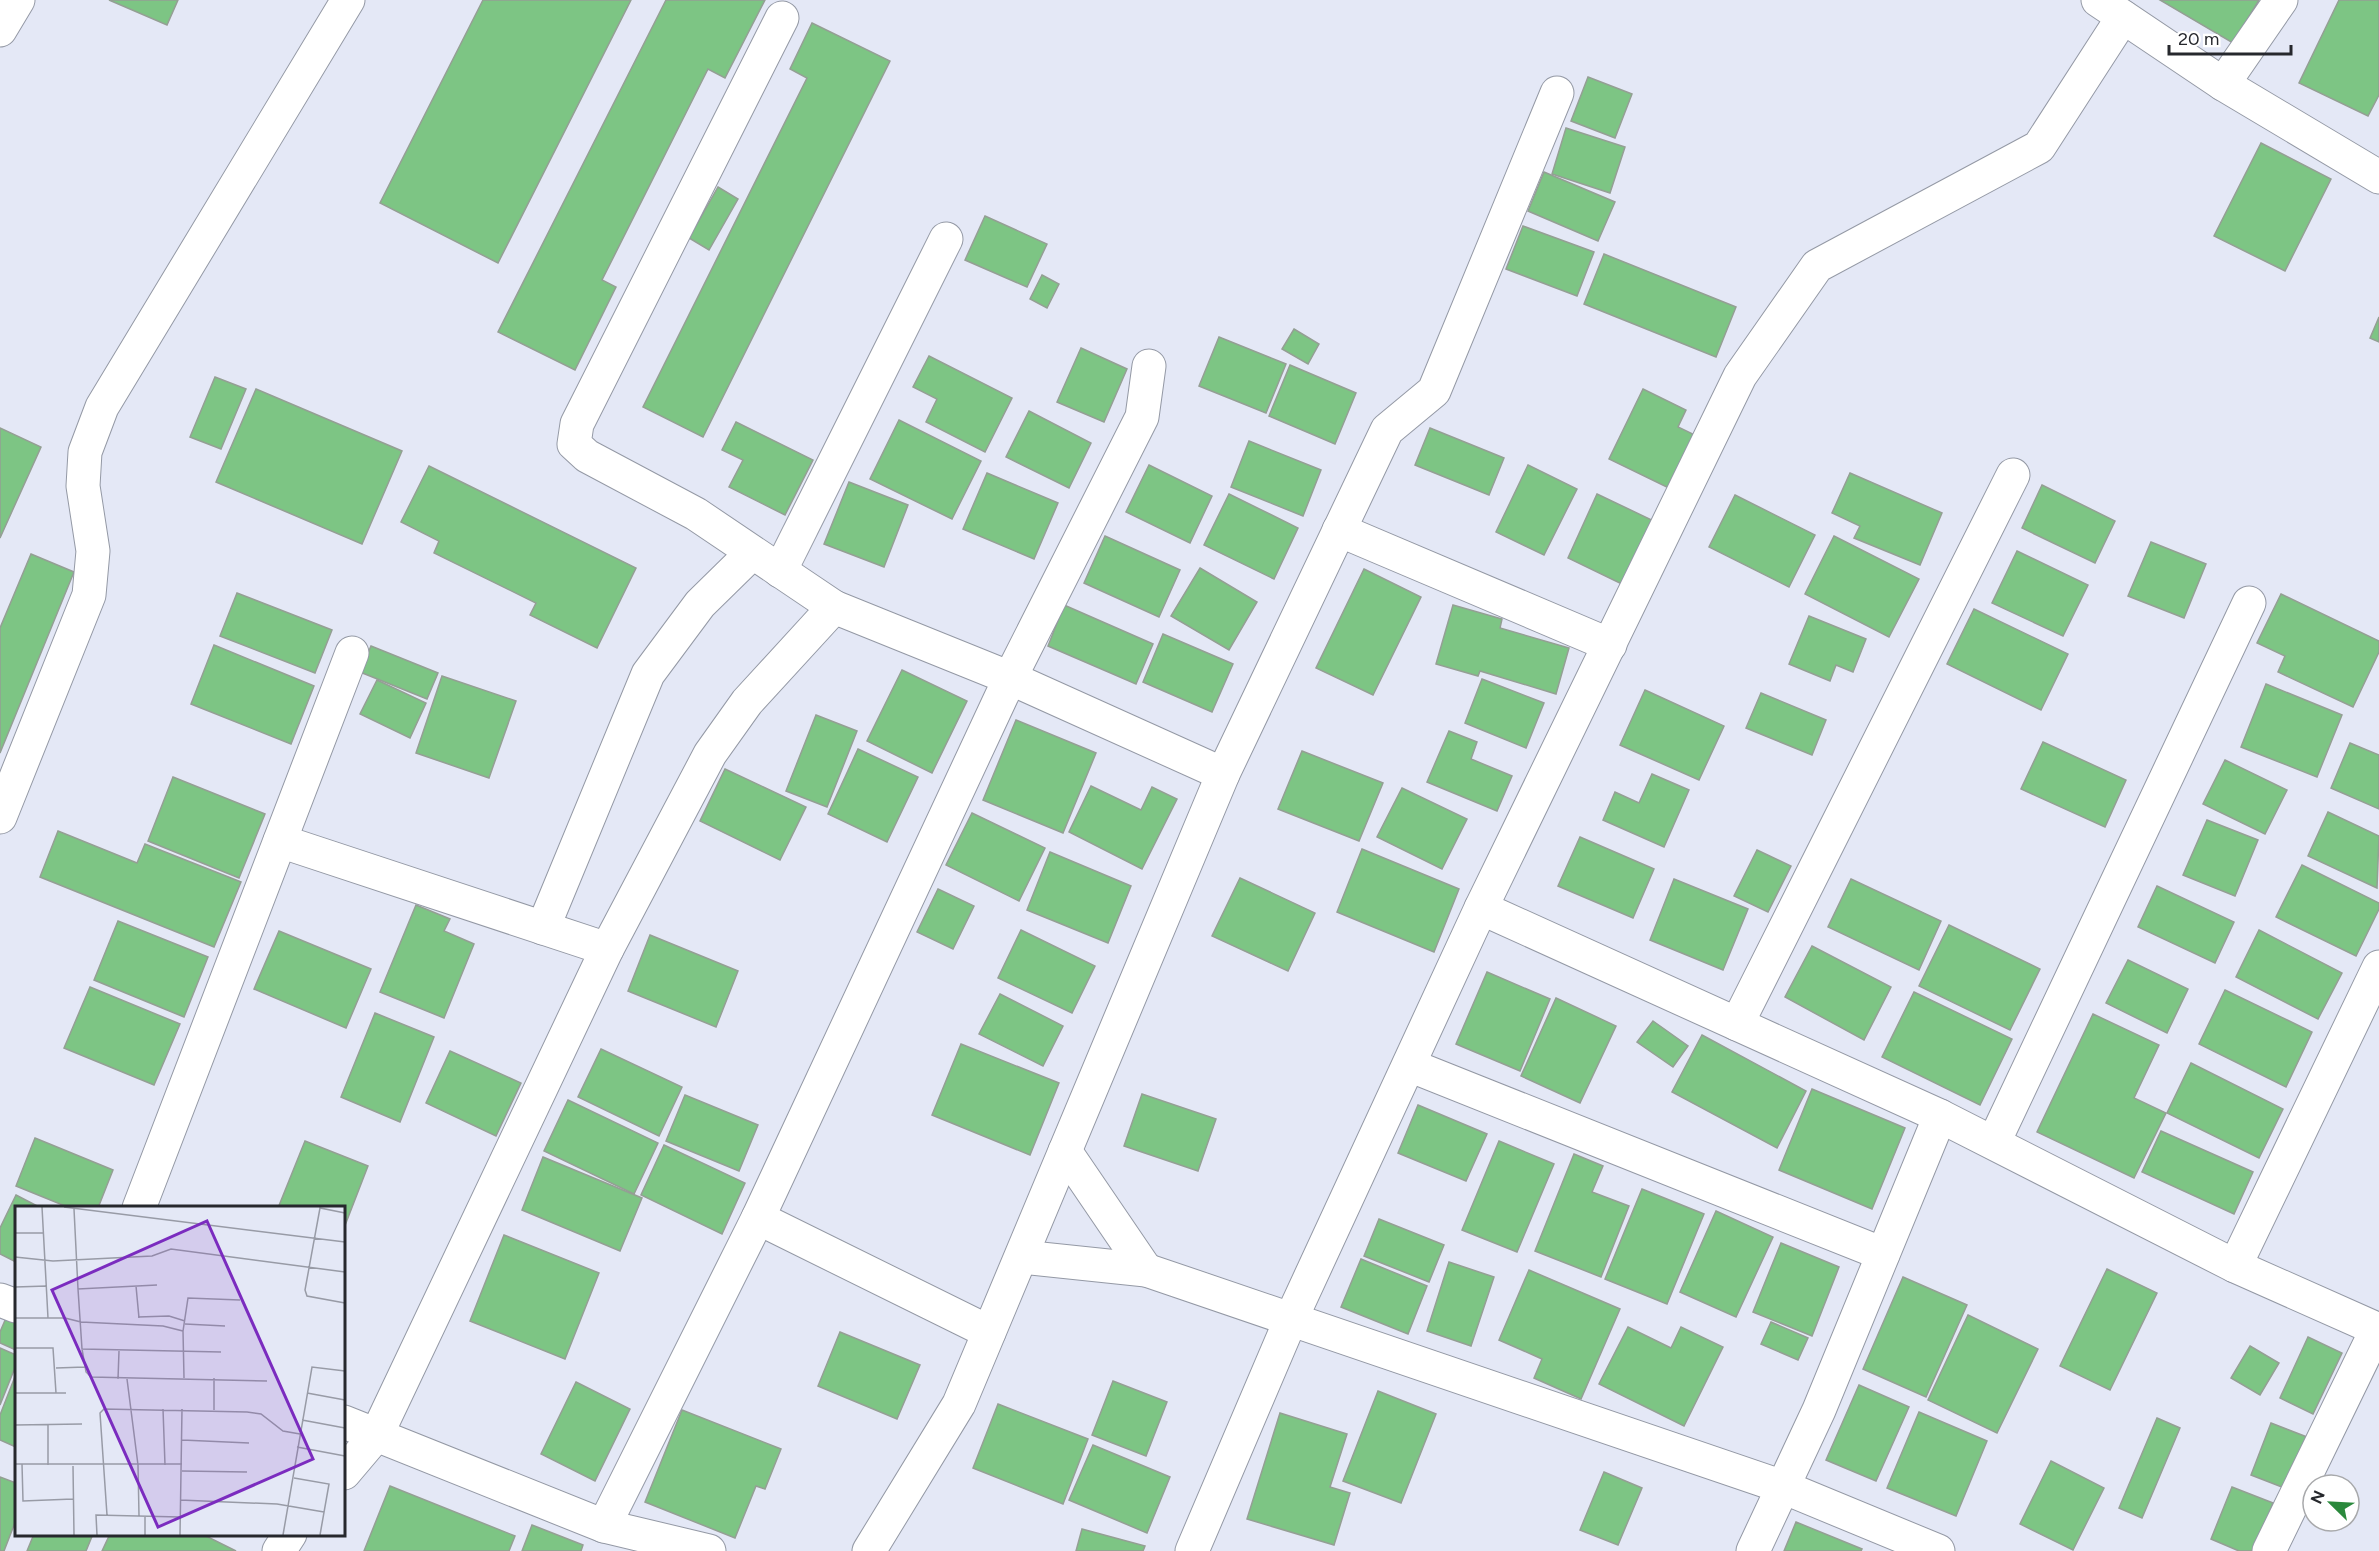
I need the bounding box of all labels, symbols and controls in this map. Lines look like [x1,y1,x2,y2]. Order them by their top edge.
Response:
scale bar [2169,18,2290,56]
text: 20 m [2178,28,2219,50]
inset map [15,1206,345,1536]
north arrow [2301,1473,2361,1533]
text: N [2307,1488,2329,1507]

